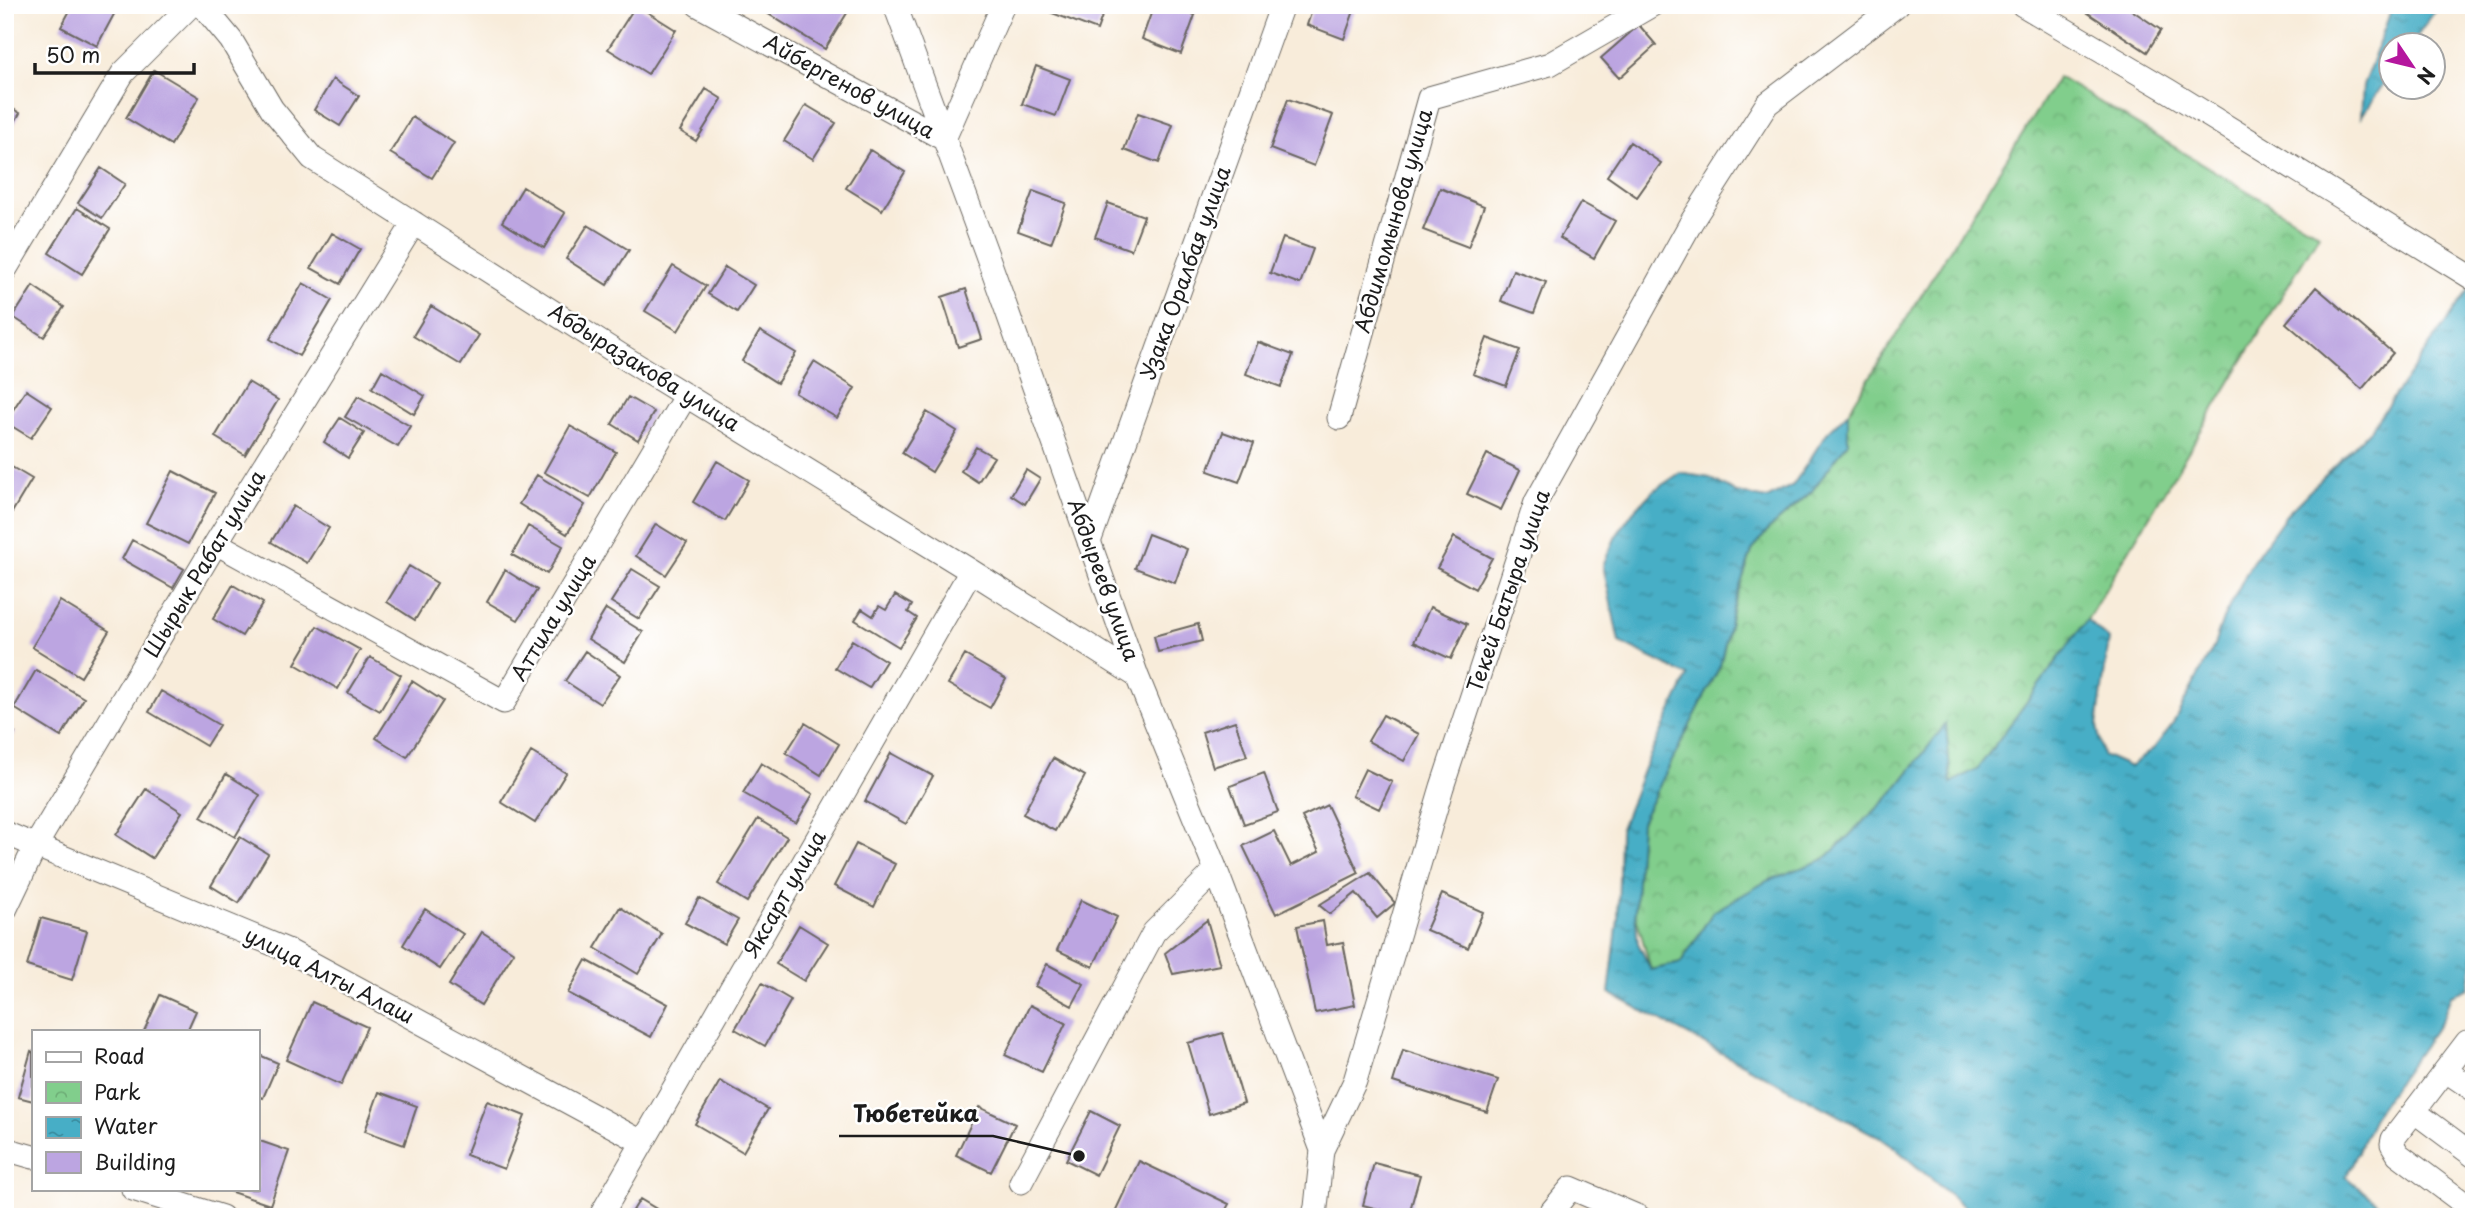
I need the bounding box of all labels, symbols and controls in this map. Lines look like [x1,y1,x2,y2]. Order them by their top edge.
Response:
street label: Айбергенов улица [759,25,942,146]
scale bar [35,32,194,76]
north arrow [2378,32,2448,102]
text: 50 m [46,38,100,70]
text: N [2411,62,2443,91]
street label: Абдимомынова улица [1345,104,1440,336]
street label: Узака Оралбая улица [1131,160,1238,384]
street label: Абдыразакова улица [543,294,748,439]
street label: Шырык Рабат улица [134,462,273,663]
street label: Текей Батыра улица [1457,484,1557,696]
street label: Абдыреев улица [1061,494,1149,666]
street label: Аттила улица [502,547,603,686]
street label: Яксарт улица [733,823,833,963]
street label: улица Алты Алаш [240,918,420,1031]
legend [32,1030,259,1190]
text: Road [94,1039,145,1071]
text: Park [94,1075,141,1107]
callout: Тюбетейка [839,1092,993,1136]
text: Тюбетейка [853,1095,979,1130]
text: Water [94,1109,158,1141]
text: Building [94,1145,176,1177]

